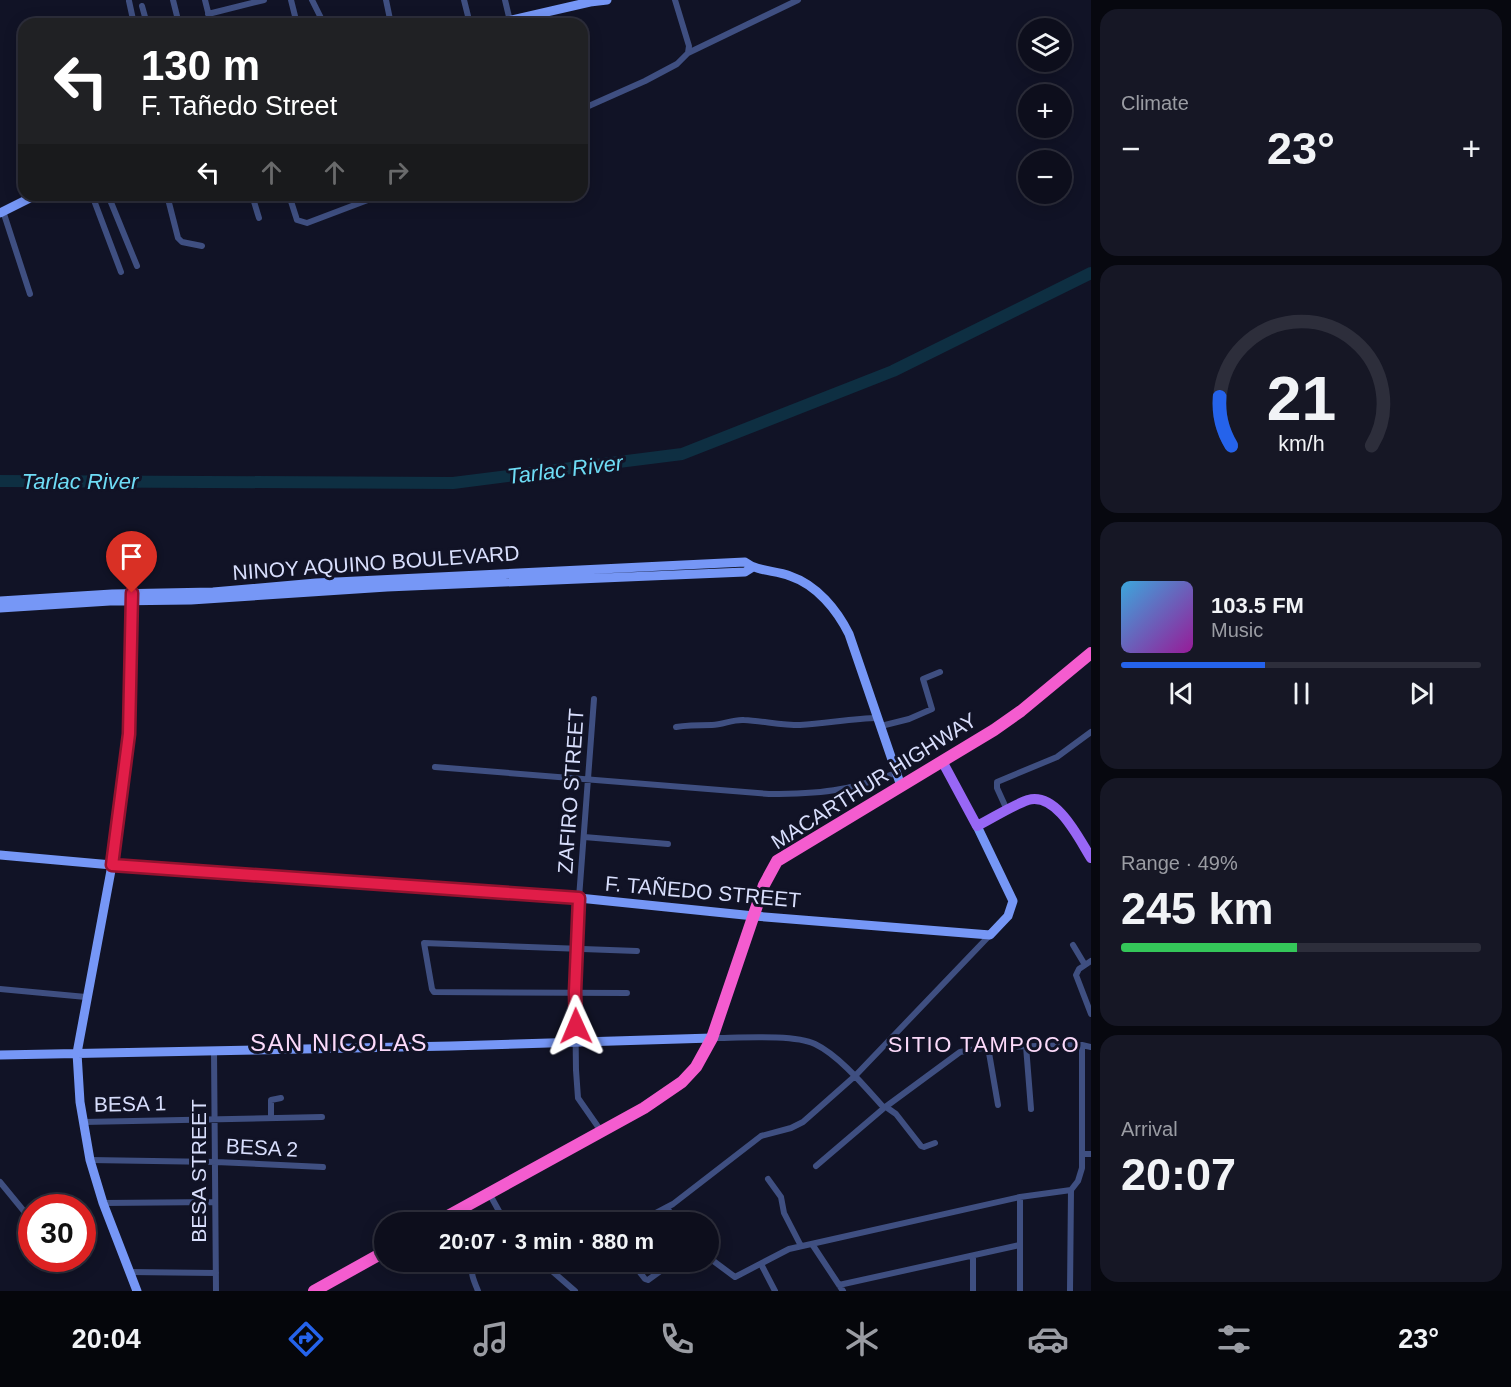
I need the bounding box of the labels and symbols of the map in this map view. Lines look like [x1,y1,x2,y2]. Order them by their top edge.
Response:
water label: Tarlac River [506,450,626,489]
water label: Tarlac River [22,469,140,494]
pin [106,531,157,593]
street label: NINOY AQUINO BOULEVARD [232,541,520,584]
street label: ZAFIRO STREET [553,707,588,874]
street label: MACARTHUR HIGHWAY [767,708,981,853]
street label: F. TAÑEDO STREET [604,871,802,912]
position arrow [544,994,608,1058]
district label: SAN NICOLAS [250,1029,428,1056]
district label: SITIO TAMPOCO [888,1032,1080,1057]
street label: BESA 1 [94,1091,166,1116]
street label: BESA STREET [187,1099,210,1243]
street label: BESA 2 [225,1134,299,1161]
speed limit sign: 30 [18,1194,96,1272]

